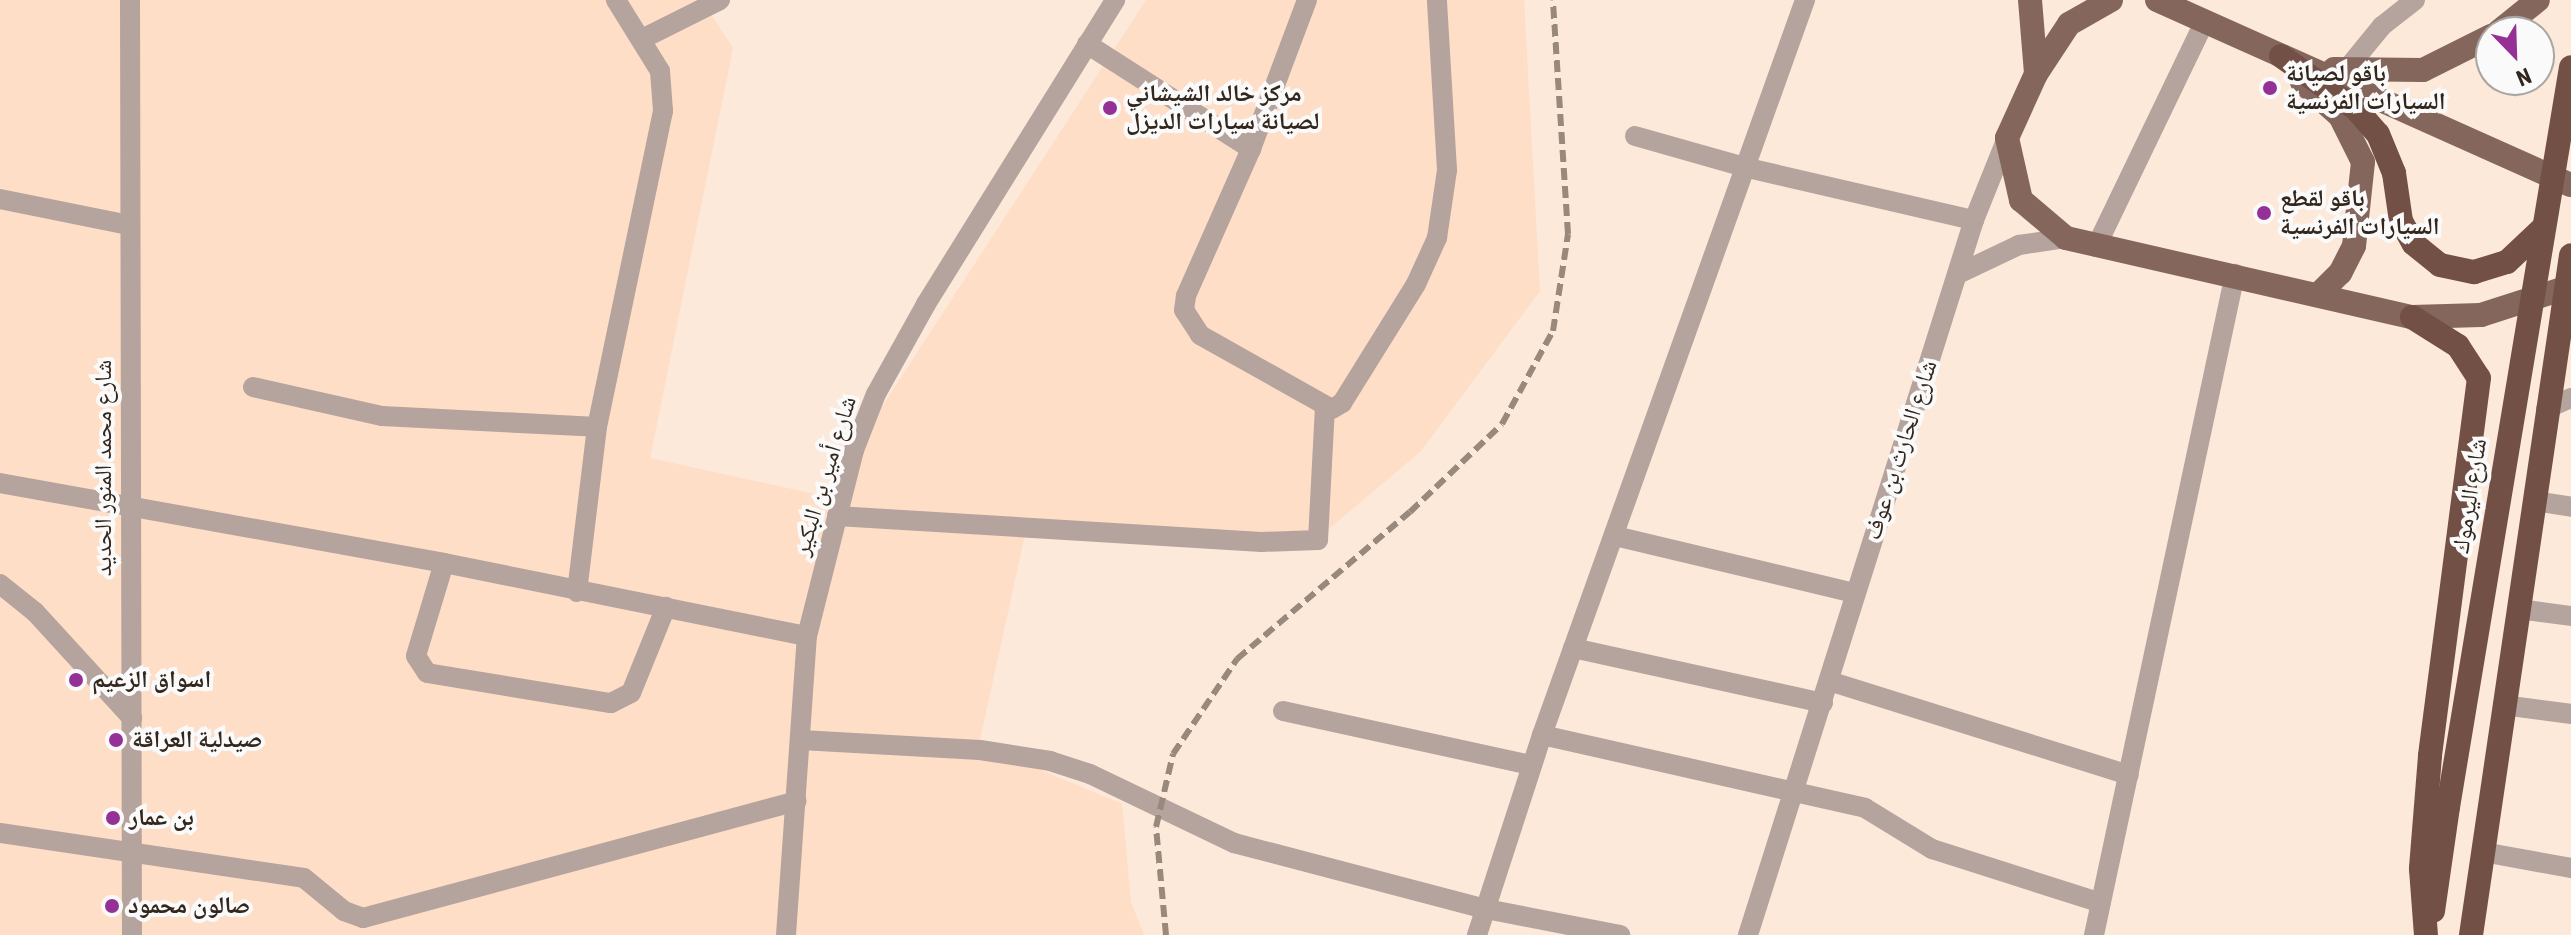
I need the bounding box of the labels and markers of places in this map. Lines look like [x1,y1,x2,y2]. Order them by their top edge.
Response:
place label: باقو لصيانة السيارات الفرنسية [2286,60,2446,116]
marker: باقو لصيانة السيارات الفرنسية [2261,79,2279,97]
place label: مركز خالد الشيشاني لصيانة سيارات الديزل [1126,80,1320,136]
marker: مركز خالد الشيشاني لصيانة سيارات الديزل [1101,99,1119,117]
place label: باقو لقطع السيارات الفرنسية [2280,185,2440,241]
marker: باقو لقطع السيارات الفرنسية [2255,204,2273,222]
place label: اسواق الزعيم [92,666,211,694]
marker: اسواق الزعيم [67,671,85,689]
place label: صيدلية العراقة [132,726,262,754]
marker: صيدلية العراقة [107,731,125,749]
place label: بن عمار [129,804,194,832]
marker: بن عمار [104,809,122,827]
place label: صالون محمود [128,892,250,920]
marker: صالون محمود [103,897,121,915]

